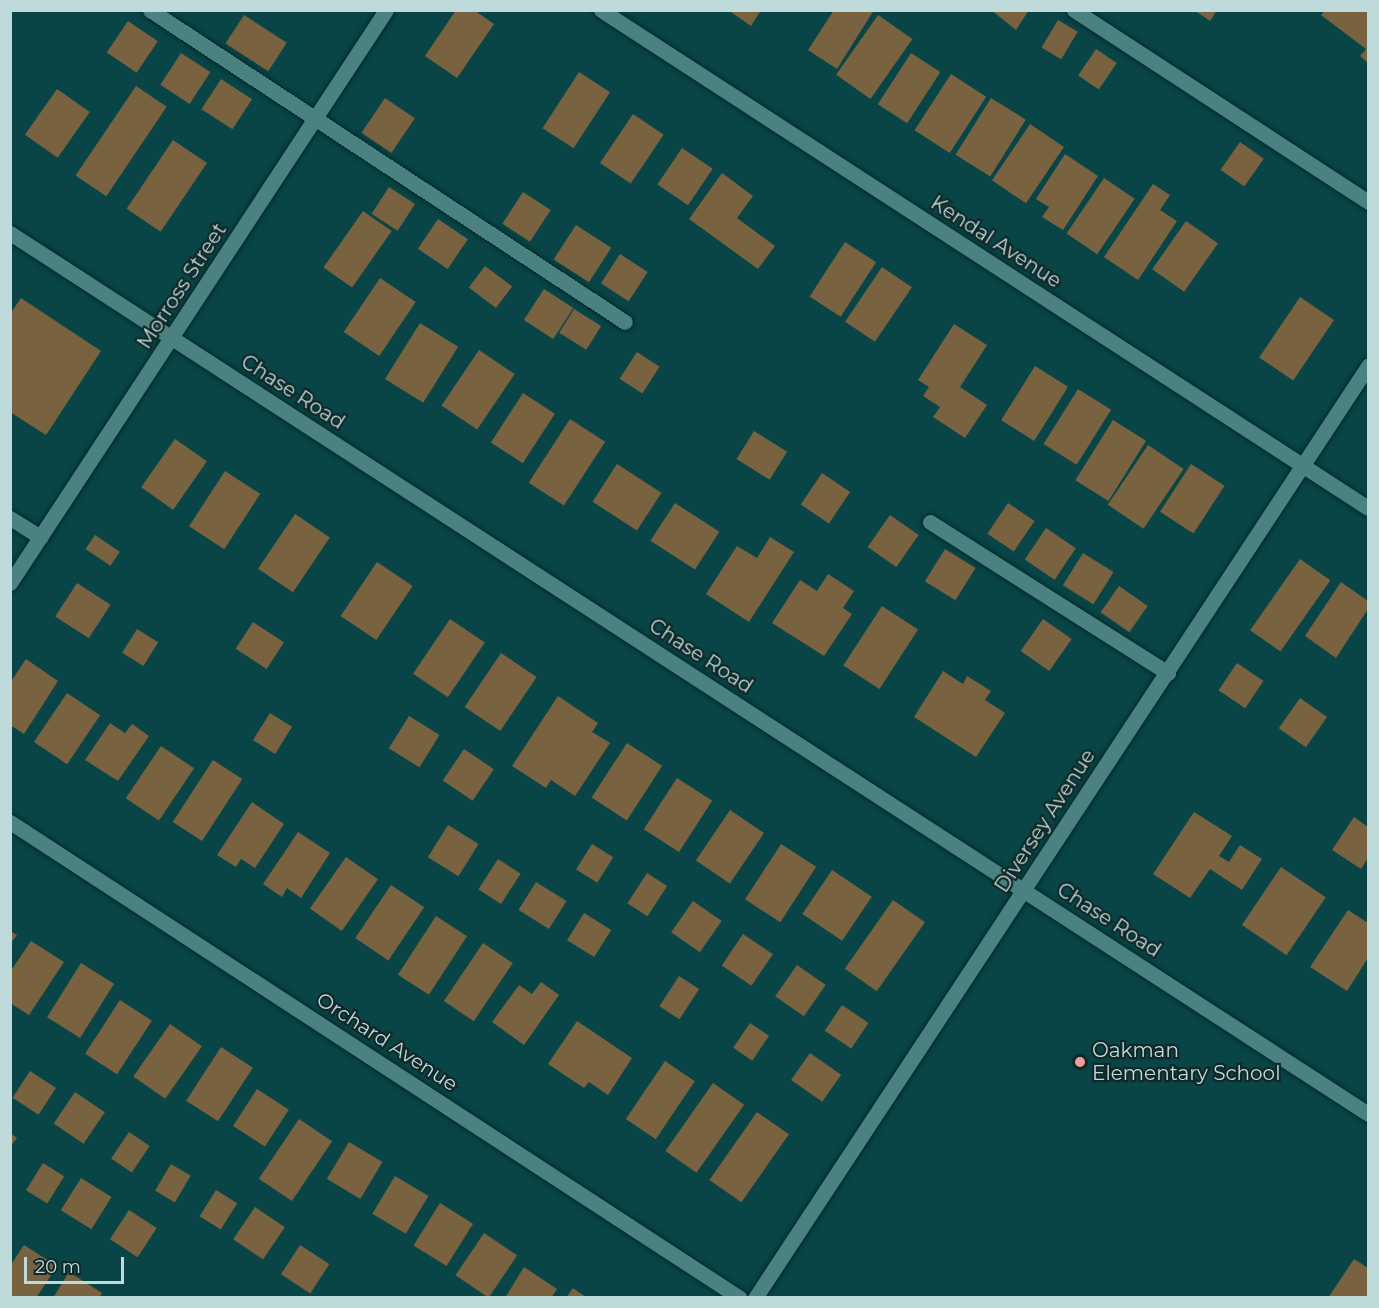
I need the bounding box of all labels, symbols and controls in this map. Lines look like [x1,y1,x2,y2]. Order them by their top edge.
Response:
street label: Kendal Avenue [926,191,1066,293]
street label: Morross Street [132,219,232,353]
street label: Chase Road [237,350,349,434]
street label: Chase Road [645,614,757,698]
street label: Diversey Avenue [990,745,1100,897]
street label: Chase Road [1053,878,1165,962]
street label: Orchard Avenue [312,988,462,1096]
place label: Oakman Elementary School [1092,1038,1281,1085]
marker: Oakman Elementary School [1073,1055,1087,1069]
scale bar [27,1245,128,1283]
text: 20 m [35,1256,81,1278]

